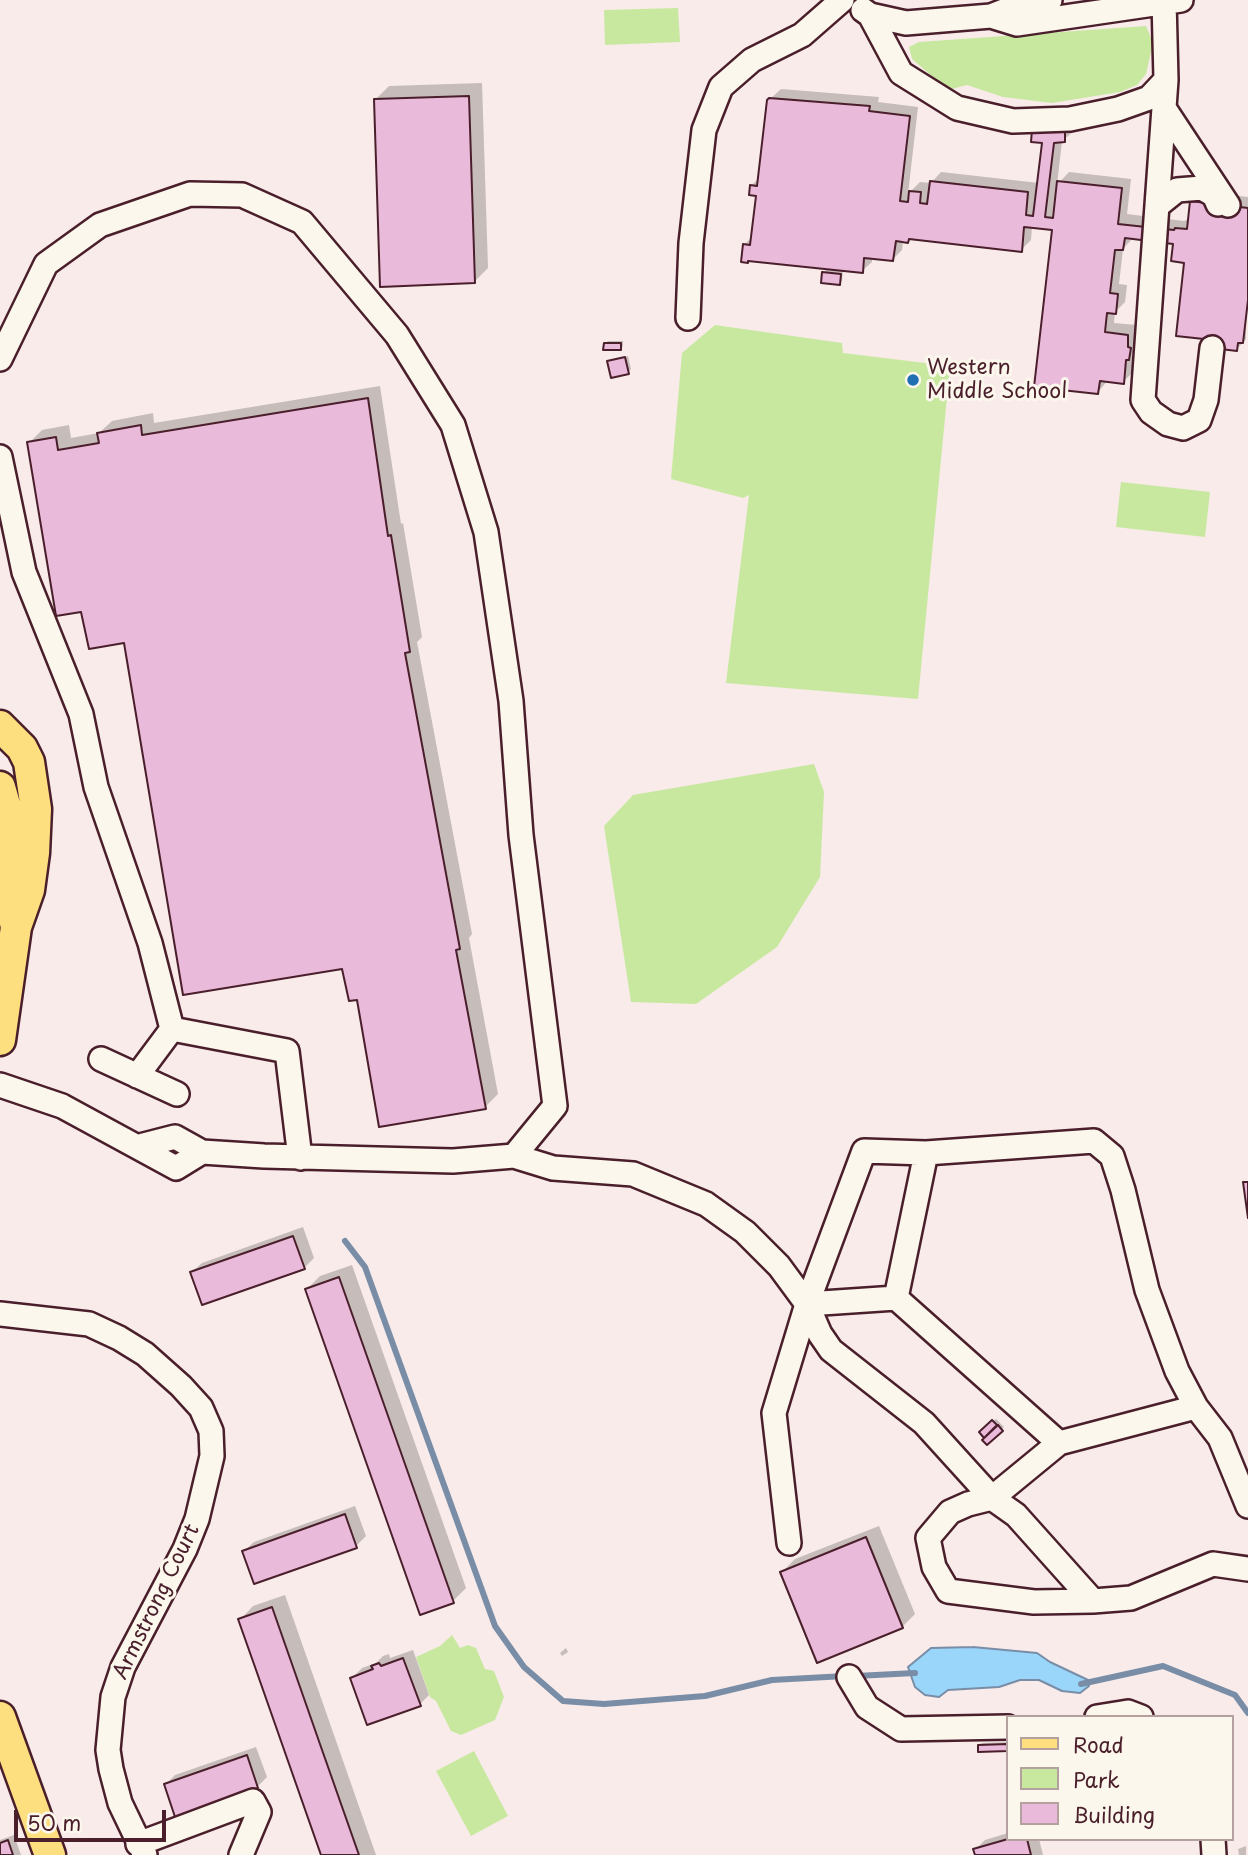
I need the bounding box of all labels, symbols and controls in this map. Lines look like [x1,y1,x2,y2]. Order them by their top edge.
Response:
place label: Western Middle School [927,355,1067,405]
marker: Western Middle School [905,372,921,388]
street label: Armstrong Court [108,1520,206,1684]
legend [1006,1715,1234,1841]
text: Road [1073,1728,1124,1760]
text: Park [1073,1763,1120,1795]
scale bar [18,1796,170,1840]
text: Building [1073,1798,1155,1830]
text: 50 m [27,1806,81,1838]

